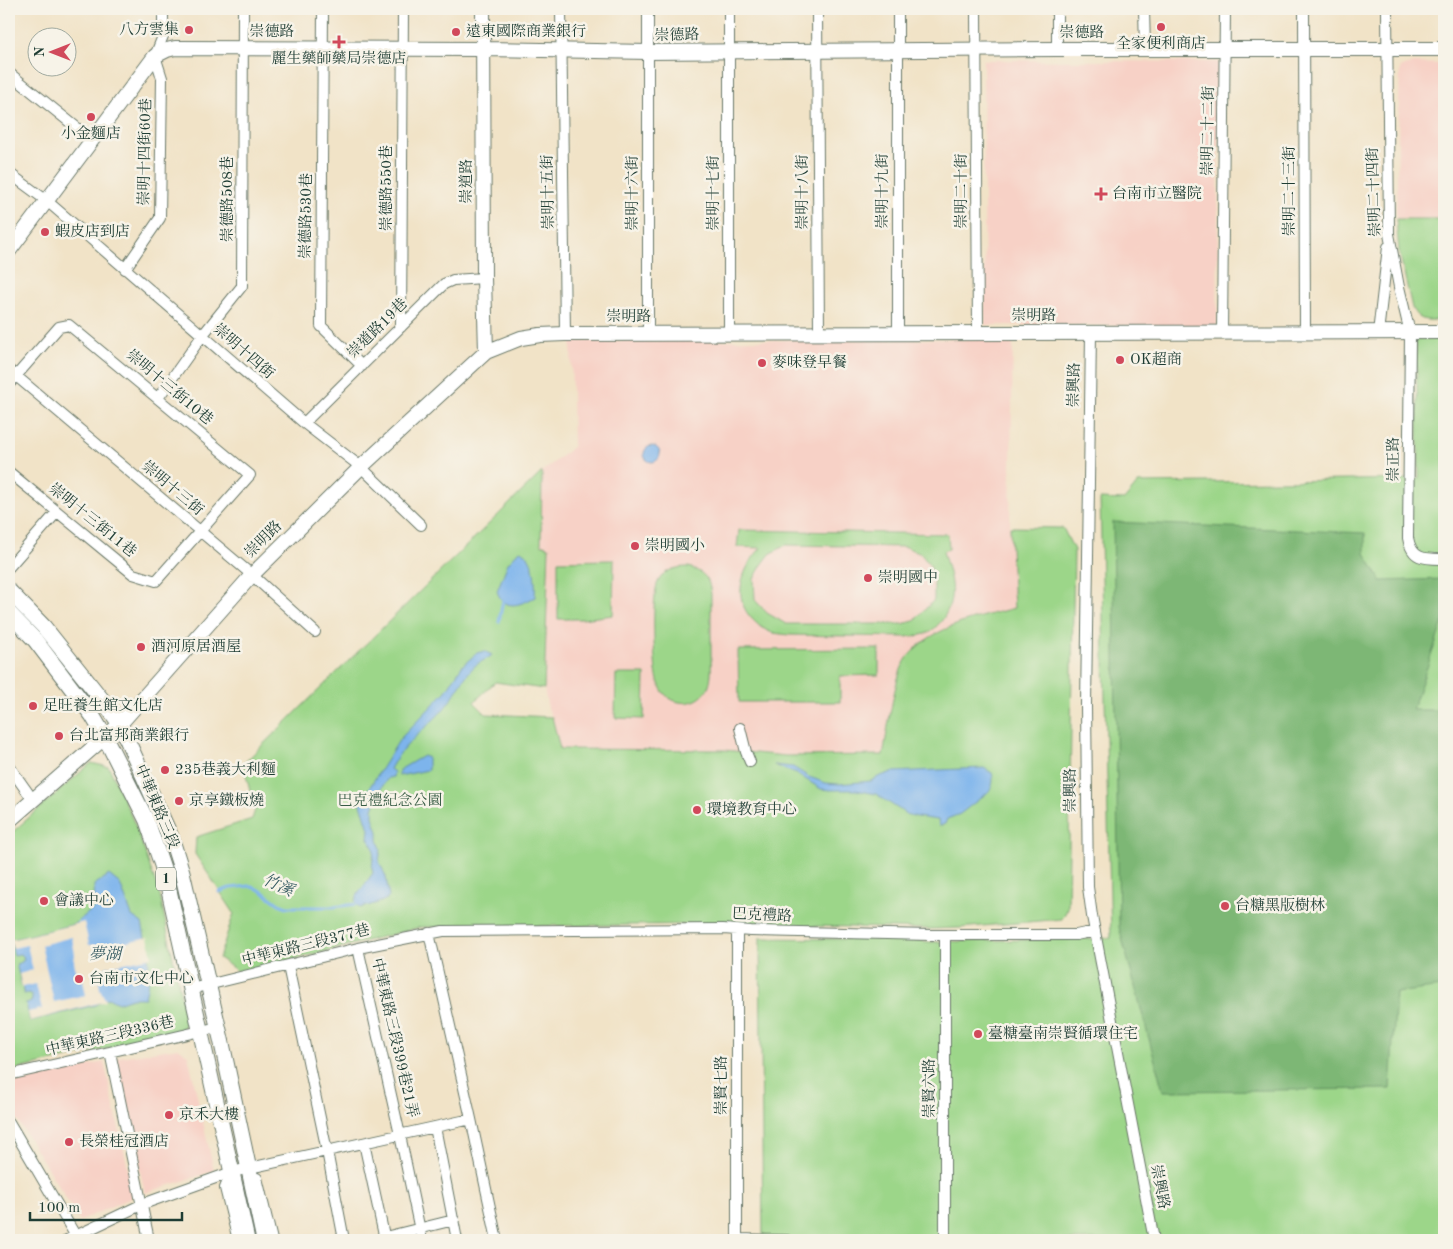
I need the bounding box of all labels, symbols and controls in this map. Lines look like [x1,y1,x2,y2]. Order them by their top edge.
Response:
place label: 八方雲集 [119,21,179,38]
marker: 全家便利商店 [1155,21,1167,33]
street label: 崇德路 [249,23,295,40]
place label: 遠東國際商業銀行 [466,23,586,40]
marker: 八方雲集 [183,24,195,36]
street label: 崇德路 [1059,24,1105,41]
marker: 遠東國際商業銀行 [450,26,462,38]
street label: 崇德路 [654,26,700,44]
north arrow [28,28,78,78]
place label: 全家便利商店 [1116,35,1206,52]
marker: 麗生藥師藥局崇德店 [333,36,345,48]
text: N [33,46,47,57]
place label: 麗生藥師藥局崇德店 [271,50,407,67]
street label: 崇明二十二街 [1199,86,1217,176]
street label: 崇明十四街60巷 [136,98,154,206]
marker: 小金麵店 [85,111,97,123]
place label: 小金麵店 [61,125,121,142]
street label: 崇德路550巷 [378,145,395,231]
street label: 崇明二十三街 [1281,146,1298,236]
street label: 崇明二十四街 [1364,147,1384,237]
street label: 崇明十九街 [874,153,891,229]
street label: 崇明二十街 [953,153,970,229]
street label: 崇明十五街 [539,154,557,230]
street label: 崇明十八街 [794,154,811,230]
street label: 崇明十六街 [624,155,641,231]
street label: 崇明十七街 [705,155,722,231]
street label: 崇德路508巷 [219,156,236,242]
street label: 崇道路 [458,158,475,204]
street label: 崇德路530巷 [297,173,315,259]
place label: 台南市立醫院 [1112,185,1202,202]
marker: 台南市立醫院 [1094,187,1108,201]
place label: 蝦皮店到店 [55,223,130,240]
marker: 蝦皮店到店 [39,226,51,238]
street label: 崇道路19巷 [344,295,411,362]
street label: 崇明路 [1011,307,1057,324]
street label: 崇明路 [606,308,652,325]
street label: 崇明十四街 [210,320,278,382]
street label: 崇明十三街10巷 [123,346,216,428]
place label: OK超商 [1130,351,1182,368]
place label: 麥味登早餐 [772,354,847,371]
marker: OK超商 [1114,354,1126,366]
marker: 麥味登早餐 [756,357,768,369]
street label: 崇興路 [1065,362,1083,408]
street label: 崇正路 [1385,436,1402,482]
street label: 崇明十三街 [138,458,207,519]
street label: 崇明十三街11巷 [46,480,140,561]
street label: 崇明路 [241,517,285,561]
place label: 崇明國小 [645,537,705,554]
marker: 崇明國小 [629,540,641,552]
place label: 崇明國中 [878,569,938,586]
marker: 崇明國中 [862,572,874,584]
place label: 酒河原居酒屋 [151,638,241,655]
marker: 酒河原居酒屋 [135,641,147,653]
place label: 足旺養生館文化店 [43,697,163,714]
marker: 足旺養生館文化店 [27,700,39,712]
place label: 台北富邦商業銀行 [69,727,189,744]
marker: 台北富邦商業銀行 [53,730,65,742]
place label: 235巷義大利麵 [175,761,276,778]
street label: 中華東路三段 [132,762,182,851]
marker: 235巷義大利麵 [159,764,171,776]
street label: 崇興路 [1062,767,1079,813]
place label: 京享鐵板燒 [189,792,264,809]
park label: 巴克禮紀念公園 [337,792,443,809]
marker: 京享鐵板燒 [173,795,185,807]
place label: 環境教育中心 [707,801,797,818]
marker: 環境教育中心 [691,804,703,816]
road number: 1 [156,868,176,891]
water label: 竹溪 [260,870,299,901]
place label: 會議中心 [54,892,114,909]
marker: 會議中心 [38,895,50,907]
place label: 台糖黑版樹林 [1235,897,1325,914]
marker: 台糖黑版樹林 [1219,900,1231,912]
street label: 巴克禮路 [732,905,792,925]
street label: 中華東路三段377巷 [240,921,371,969]
water label: 夢湖 [89,945,124,963]
street label: 中華東路三段399巷21弄 [368,956,422,1119]
place label: 台南市文化中心 [89,970,194,987]
marker: 台南市文化中心 [73,973,85,985]
street label: 中華東路三段336巷 [44,1013,176,1059]
place label: 臺糖臺南崇賢循環住宅 [988,1025,1138,1042]
marker: 臺糖臺南崇賢循環住宅 [972,1028,984,1040]
street label: 崇賢七路 [713,1055,730,1115]
street label: 崇賢六路 [921,1058,938,1118]
place label: 京禾大樓 [179,1106,239,1123]
marker: 京禾大樓 [163,1109,175,1121]
place label: 長榮桂冠酒店 [79,1133,169,1150]
marker: 長榮桂冠酒店 [63,1136,75,1148]
street label: 崇興路 [1147,1163,1173,1211]
scale bar [30,1189,182,1221]
text: 100 m [38,1201,80,1216]

